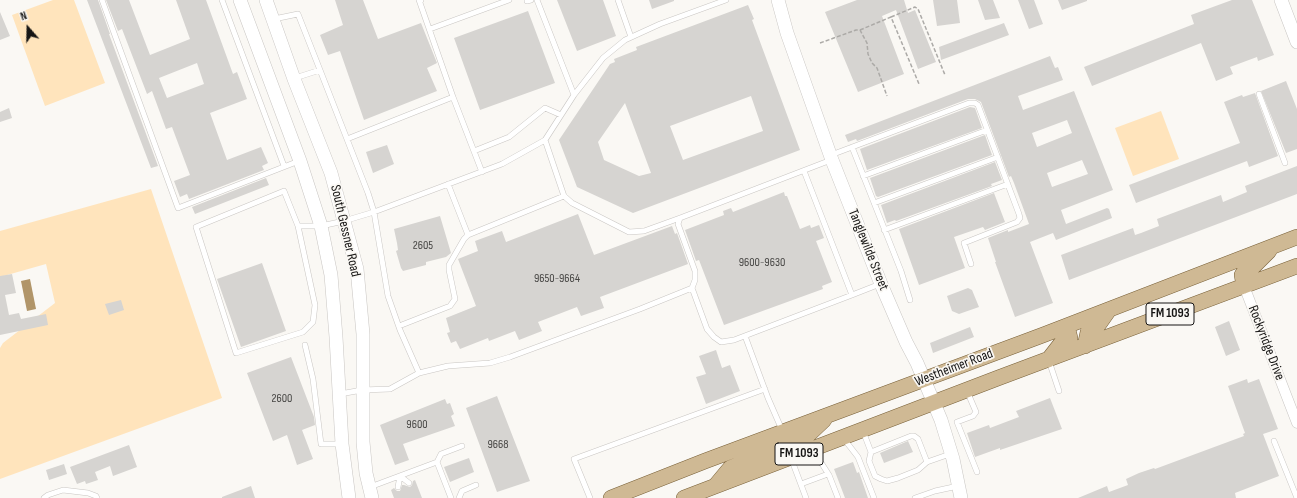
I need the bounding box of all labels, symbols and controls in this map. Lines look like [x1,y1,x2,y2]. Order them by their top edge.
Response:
north arrow [8,8,48,48]
text: N [19,9,29,23]
street label: South Gessner Road [326,183,364,279]
street label: Tanglewilde Street [844,207,892,293]
house number: 2605 [413,239,433,253]
house number: 9600-9630 [739,256,785,270]
house number: 9650-9664 [534,272,580,286]
road number: FM 1093 [1146,303,1194,325]
street label: Rockyridge Drive [1244,303,1288,383]
street label: Westheimer Road [913,345,995,391]
house number: 2600 [272,392,292,406]
house number: 9600 [406,418,428,432]
house number: 9668 [487,438,509,452]
road number: FM 1093 [775,443,823,465]

